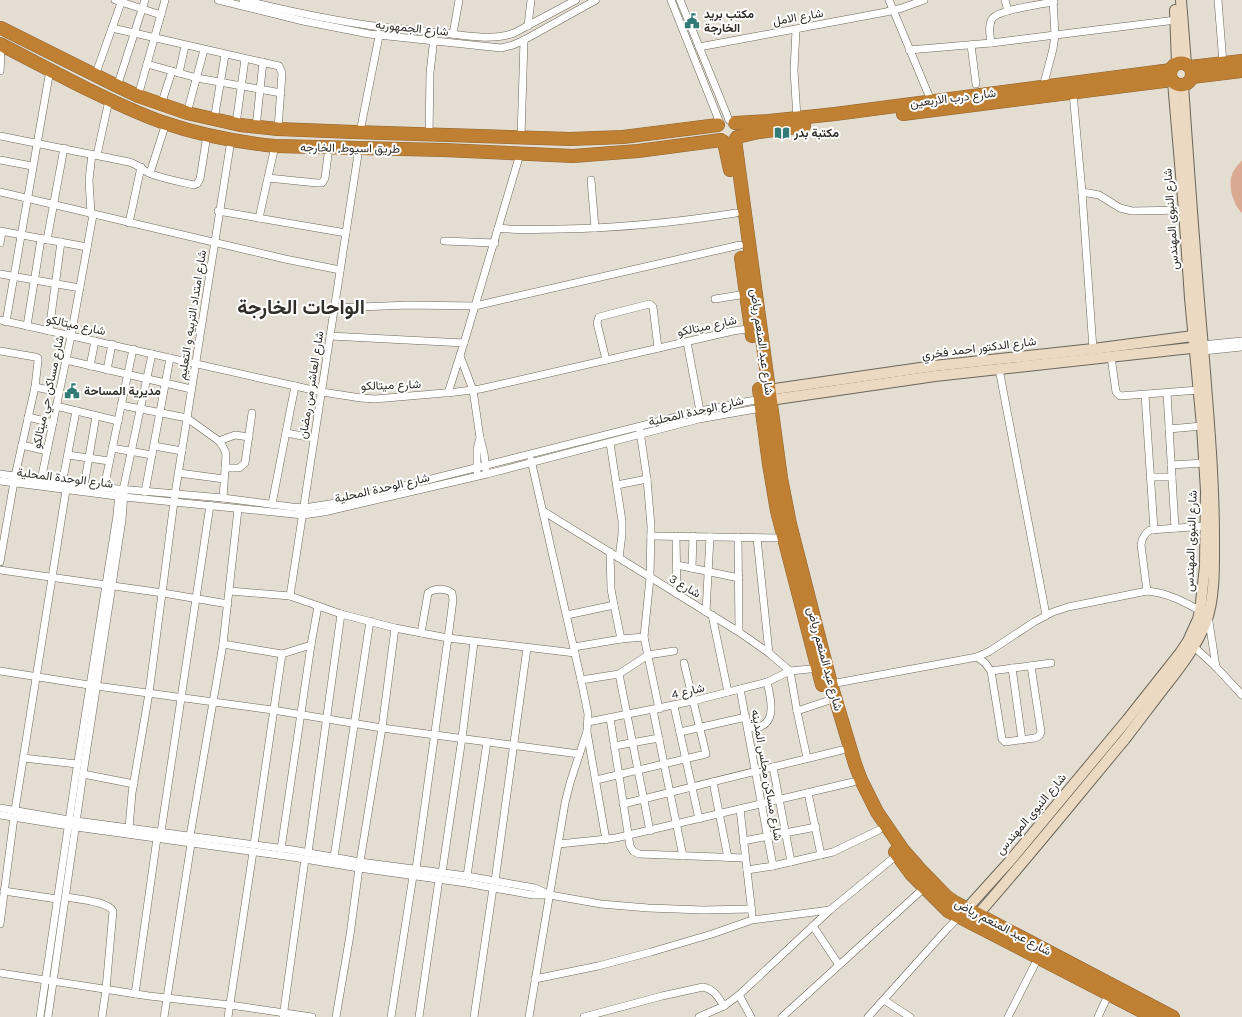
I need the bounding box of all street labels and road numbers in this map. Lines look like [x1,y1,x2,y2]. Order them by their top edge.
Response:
street label: شارع الامل [772,6,825,30]
street label: شارع الجمهوريه [374,17,449,41]
street label: شارع درب الاربعين [909,86,997,112]
street label: طريق اسيوط, الخارجه [300,140,400,157]
street label: شارع النبوى المهندس [1160,168,1184,270]
street label: شارع امتداد التربيه و التعليم [175,249,211,381]
street label: شارع عبد المنعم رياض [746,288,776,396]
street label: شارع ميتالكو [45,312,107,340]
street label: شارع ميتالكو [676,313,738,341]
street label: شارع العاشر من رمضان [296,330,328,440]
street label: شارع مساكن حي ميتالكو [29,334,70,451]
street label: شارع الدكتور احمد فخري [921,334,1037,365]
street label: شارع ميتالكو [361,377,421,395]
street label: شارع الوحدة المحلية [647,393,745,431]
street label: شارع الوحدة المحلية [16,465,114,493]
street label: شارع الوحدة المحلية [333,470,431,508]
street label: شارع النبوى المهندس [1182,490,1202,592]
street label: شارع 3 [666,571,703,602]
street label: شارع عبد المنعم رياض [802,605,846,713]
street label: شارع 4 [670,680,706,704]
street label: شارع مساكن مجلس المدينه [747,708,785,842]
street label: شارع النبوى المهندس [993,771,1071,859]
street label: شارع عبد المنعم رياض [952,896,1054,960]

